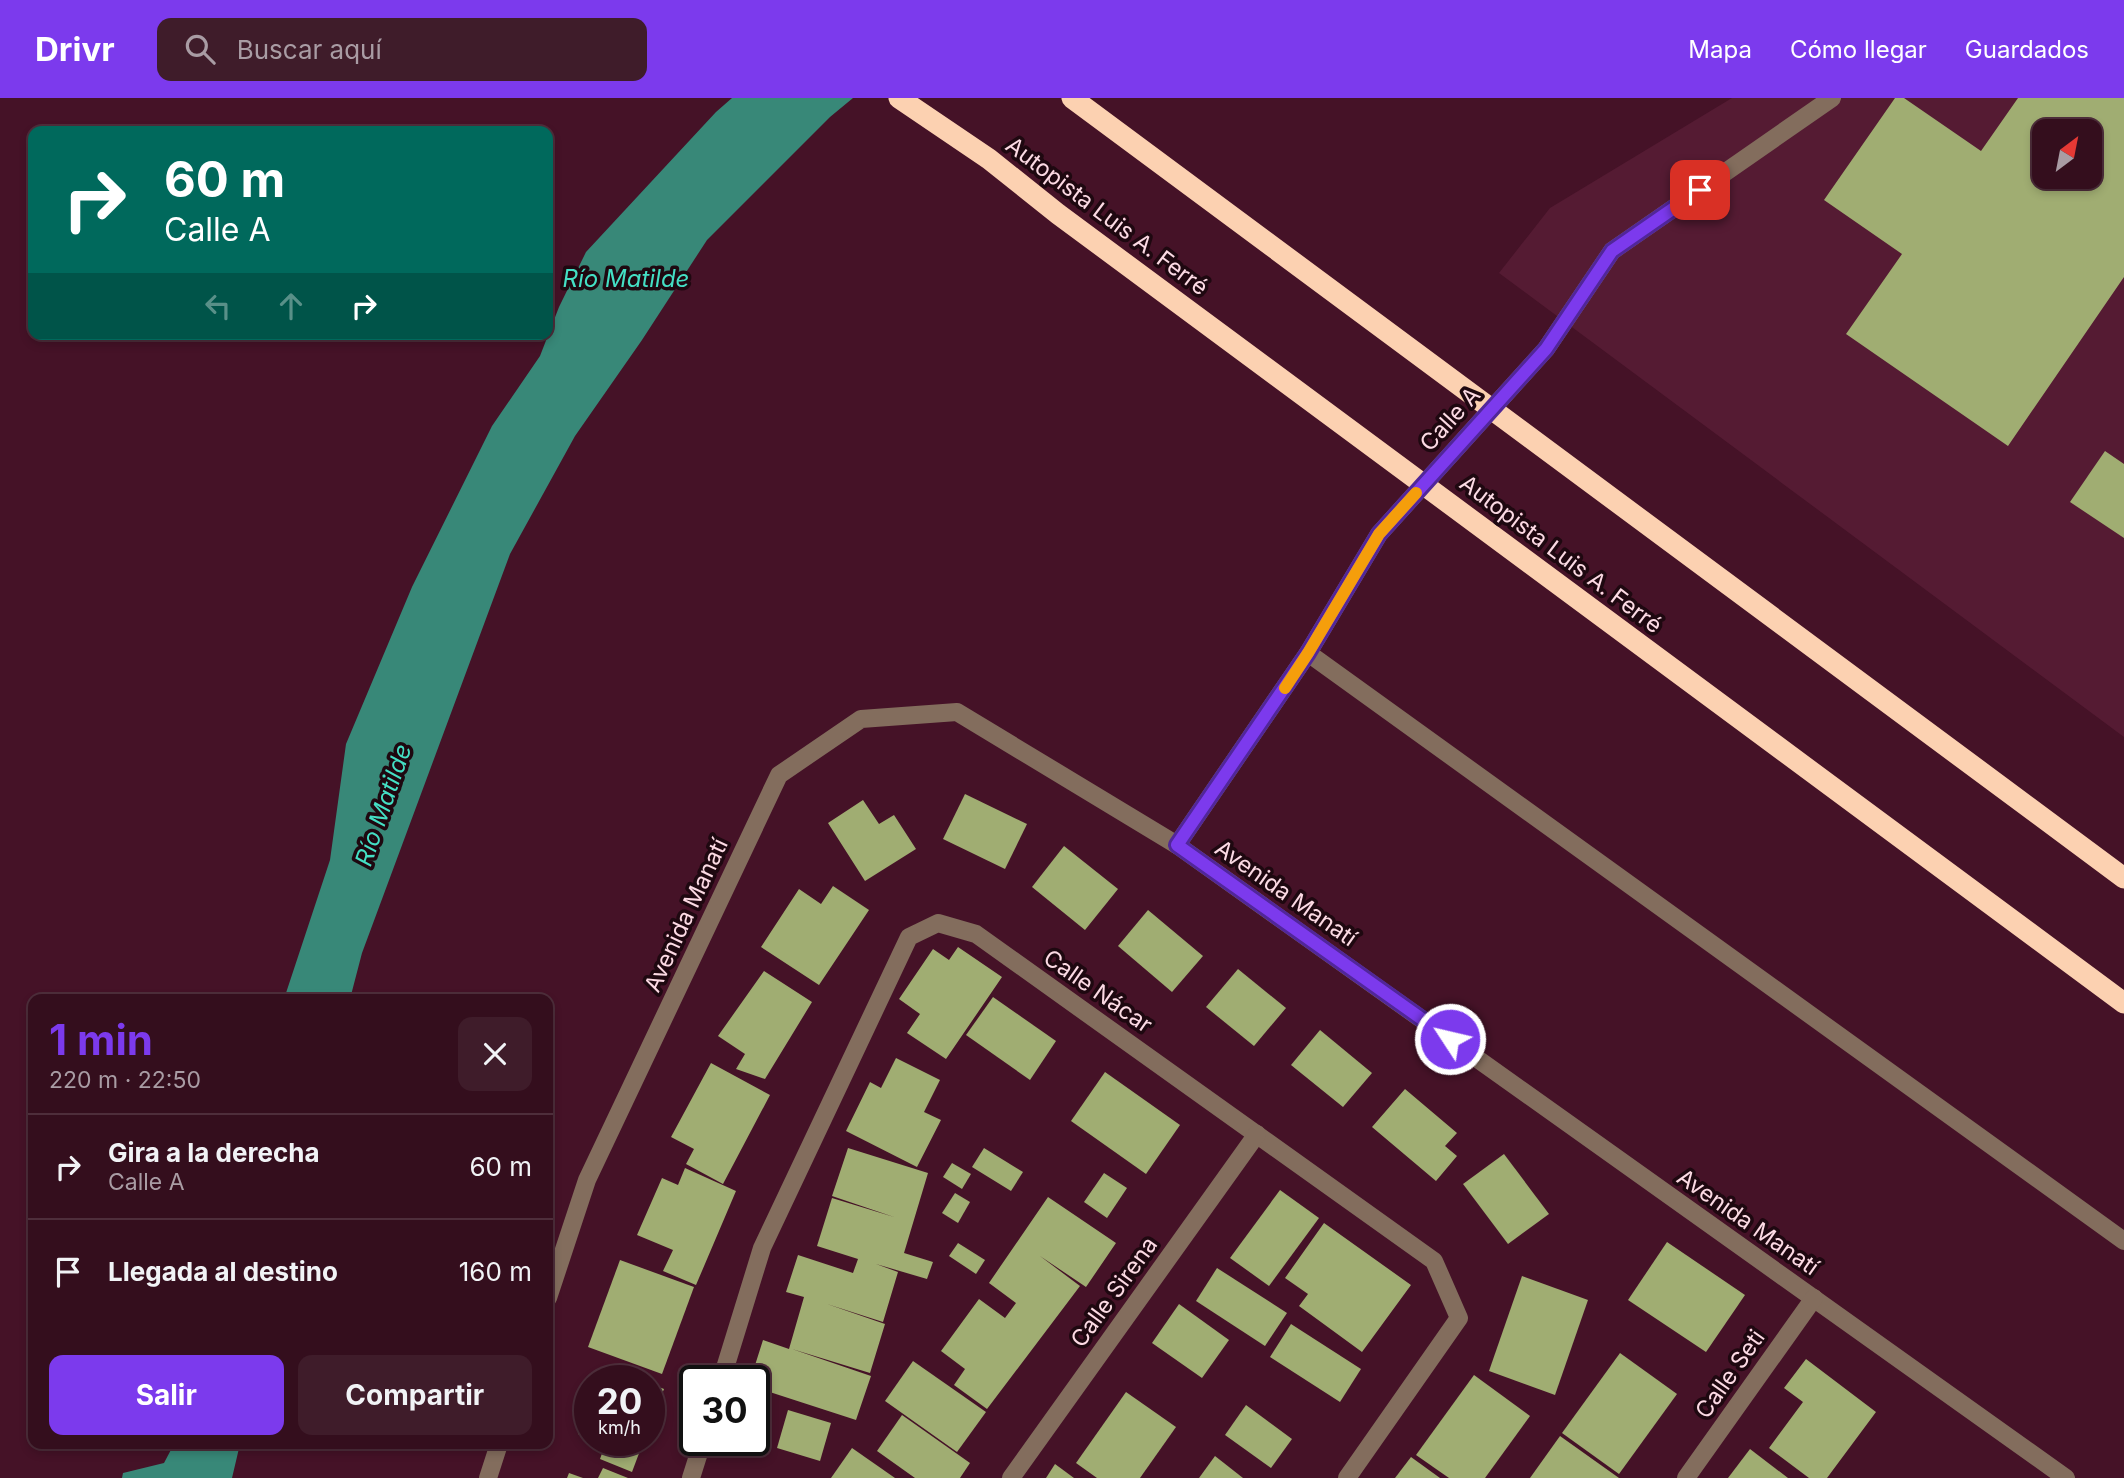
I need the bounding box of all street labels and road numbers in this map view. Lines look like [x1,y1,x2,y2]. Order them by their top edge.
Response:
street label: Autopista Luis A. Ferré [1000,131,1214,301]
street label: Calle A [1414,381,1486,457]
street label: Autopista Luis A. Ferré [1454,469,1668,639]
street label: Avenida Manatí [638,833,734,996]
street label: Avenida Manatí [1210,834,1362,952]
street label: Calle Nácar [1038,943,1158,1039]
street label: Avenida Manatí [1672,1163,1824,1281]
street label: Calle Sirena [1065,1231,1163,1353]
street label: Calle Seti [1689,1324,1771,1424]

